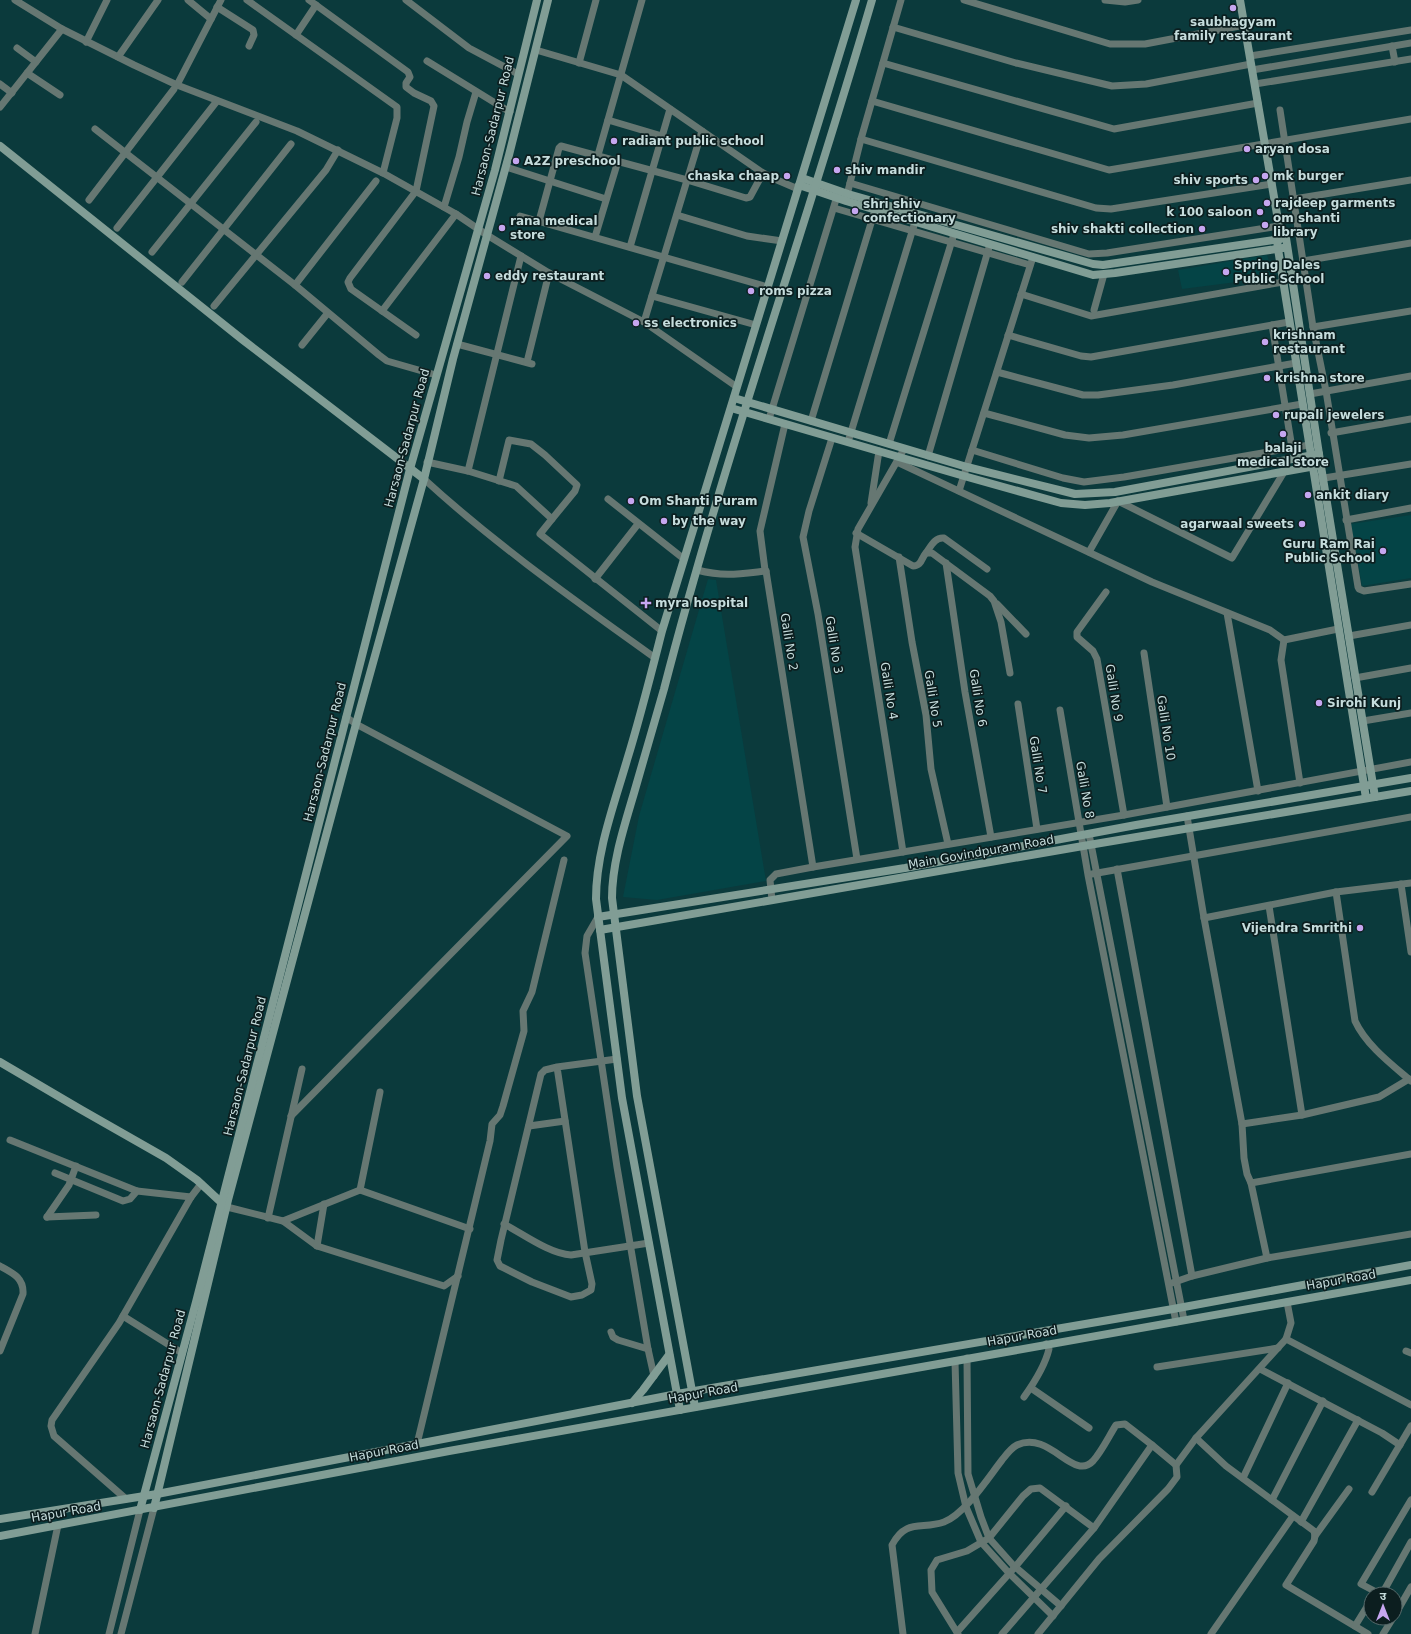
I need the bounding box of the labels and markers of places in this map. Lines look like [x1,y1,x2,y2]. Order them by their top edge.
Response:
marker: saubhagyam family restaurant [1228,3,1238,13]
place label: saubhagyam family restaurant [1174,15,1292,43]
place label: radiant public school [622,134,764,148]
marker: radiant public school [609,136,619,146]
place label: aryan dosa [1255,142,1330,156]
marker: aryan dosa [1242,144,1252,154]
place label: A2Z preschool [524,154,621,168]
marker: A2Z preschool [511,156,521,166]
place label: shiv mandir [845,163,925,177]
marker: shiv mandir [832,165,842,175]
place label: chaska chaap [687,169,779,183]
place label: mk burger [1273,169,1343,183]
marker: chaska chaap [782,171,792,181]
marker: mk burger [1260,171,1270,181]
place label: shiv sports [1173,173,1248,187]
marker: shiv sports [1251,175,1261,185]
place label: rajdeep garments [1275,196,1395,210]
place label: shri shiv confectionary [863,197,956,225]
marker: rajdeep garments [1262,198,1272,208]
place label: k 100 saloon [1166,205,1252,219]
marker: shri shiv confectionary [850,206,860,216]
marker: k 100 saloon [1255,207,1265,217]
place label: om shanti library [1273,211,1340,239]
place label: rana medical store [510,214,598,242]
marker: om shanti library [1260,220,1270,230]
place label: shiv shakti collection [1051,222,1194,236]
marker: rana medical store [497,223,507,233]
marker: shiv shakti collection [1197,224,1207,234]
place label: Spring Dales Public School [1234,258,1324,286]
marker: Spring Dales Public School [1221,267,1231,277]
place label: eddy restaurant [495,269,604,283]
marker: eddy restaurant [482,271,492,281]
place label: roms pizza [759,284,832,298]
marker: roms pizza [746,286,756,296]
place label: ss electronics [644,316,737,330]
marker: ss electronics [631,318,641,328]
place label: krishnam restaurant [1273,328,1345,356]
marker: krishnam restaurant [1260,337,1270,347]
place label: krishna store [1275,371,1365,385]
marker: krishna store [1262,373,1272,383]
place label: rupali jewelers [1284,408,1384,422]
marker: rupali jewelers [1271,410,1281,420]
marker: balaji medical store [1278,429,1288,439]
place label: balaji medical store [1237,441,1329,469]
place label: ankit diary [1316,488,1389,502]
marker: ankit diary [1303,490,1313,500]
place label: Om Shanti Puram [639,494,758,508]
marker: Om Shanti Puram [626,496,636,506]
place label: by the way [672,514,746,528]
marker: by the way [659,516,669,526]
place label: agarwaal sweets [1180,517,1294,531]
marker: agarwaal sweets [1297,519,1307,529]
place label: Guru Ram Rai Public School [1282,537,1375,565]
marker: Guru Ram Rai Public School [1378,546,1388,556]
place label: myra hospital [655,596,748,610]
marker: myra hospital [640,597,652,609]
place label: Sirohi Kunj [1327,696,1401,710]
marker: Sirohi Kunj [1314,698,1324,708]
place label: Vijendra Smrithi [1242,921,1352,935]
marker: Vijendra Smrithi [1355,923,1365,933]

